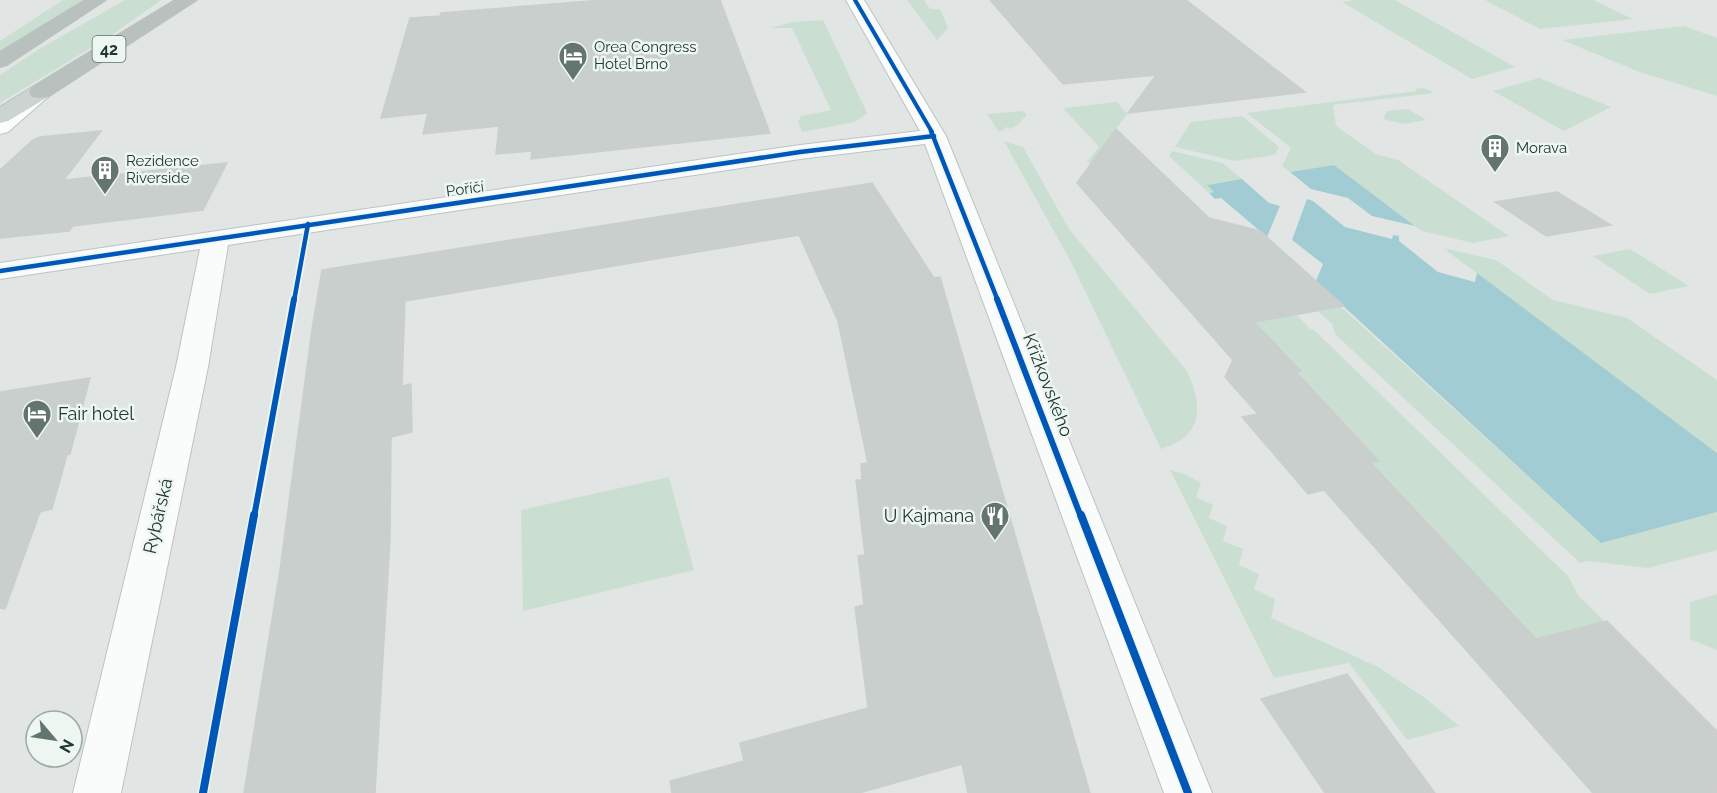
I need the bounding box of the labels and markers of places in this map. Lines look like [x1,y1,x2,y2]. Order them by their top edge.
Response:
place label: Orea Congress Hotel Brno [594,38,697,73]
hotel icon: Orea Congress Hotel Brno [557,40,589,82]
building icon: Morava [1479,132,1511,174]
place label: Morava [1516,139,1567,157]
place label: Rezidence Riverside [126,152,199,187]
building icon: Rezidence Riverside [89,154,121,196]
hotel icon: Fair hotel [21,398,53,440]
place label: Fair hotel [58,403,134,424]
restaurant icon: U Kajmana [979,500,1011,542]
place label: U Kajmana [884,505,974,526]

